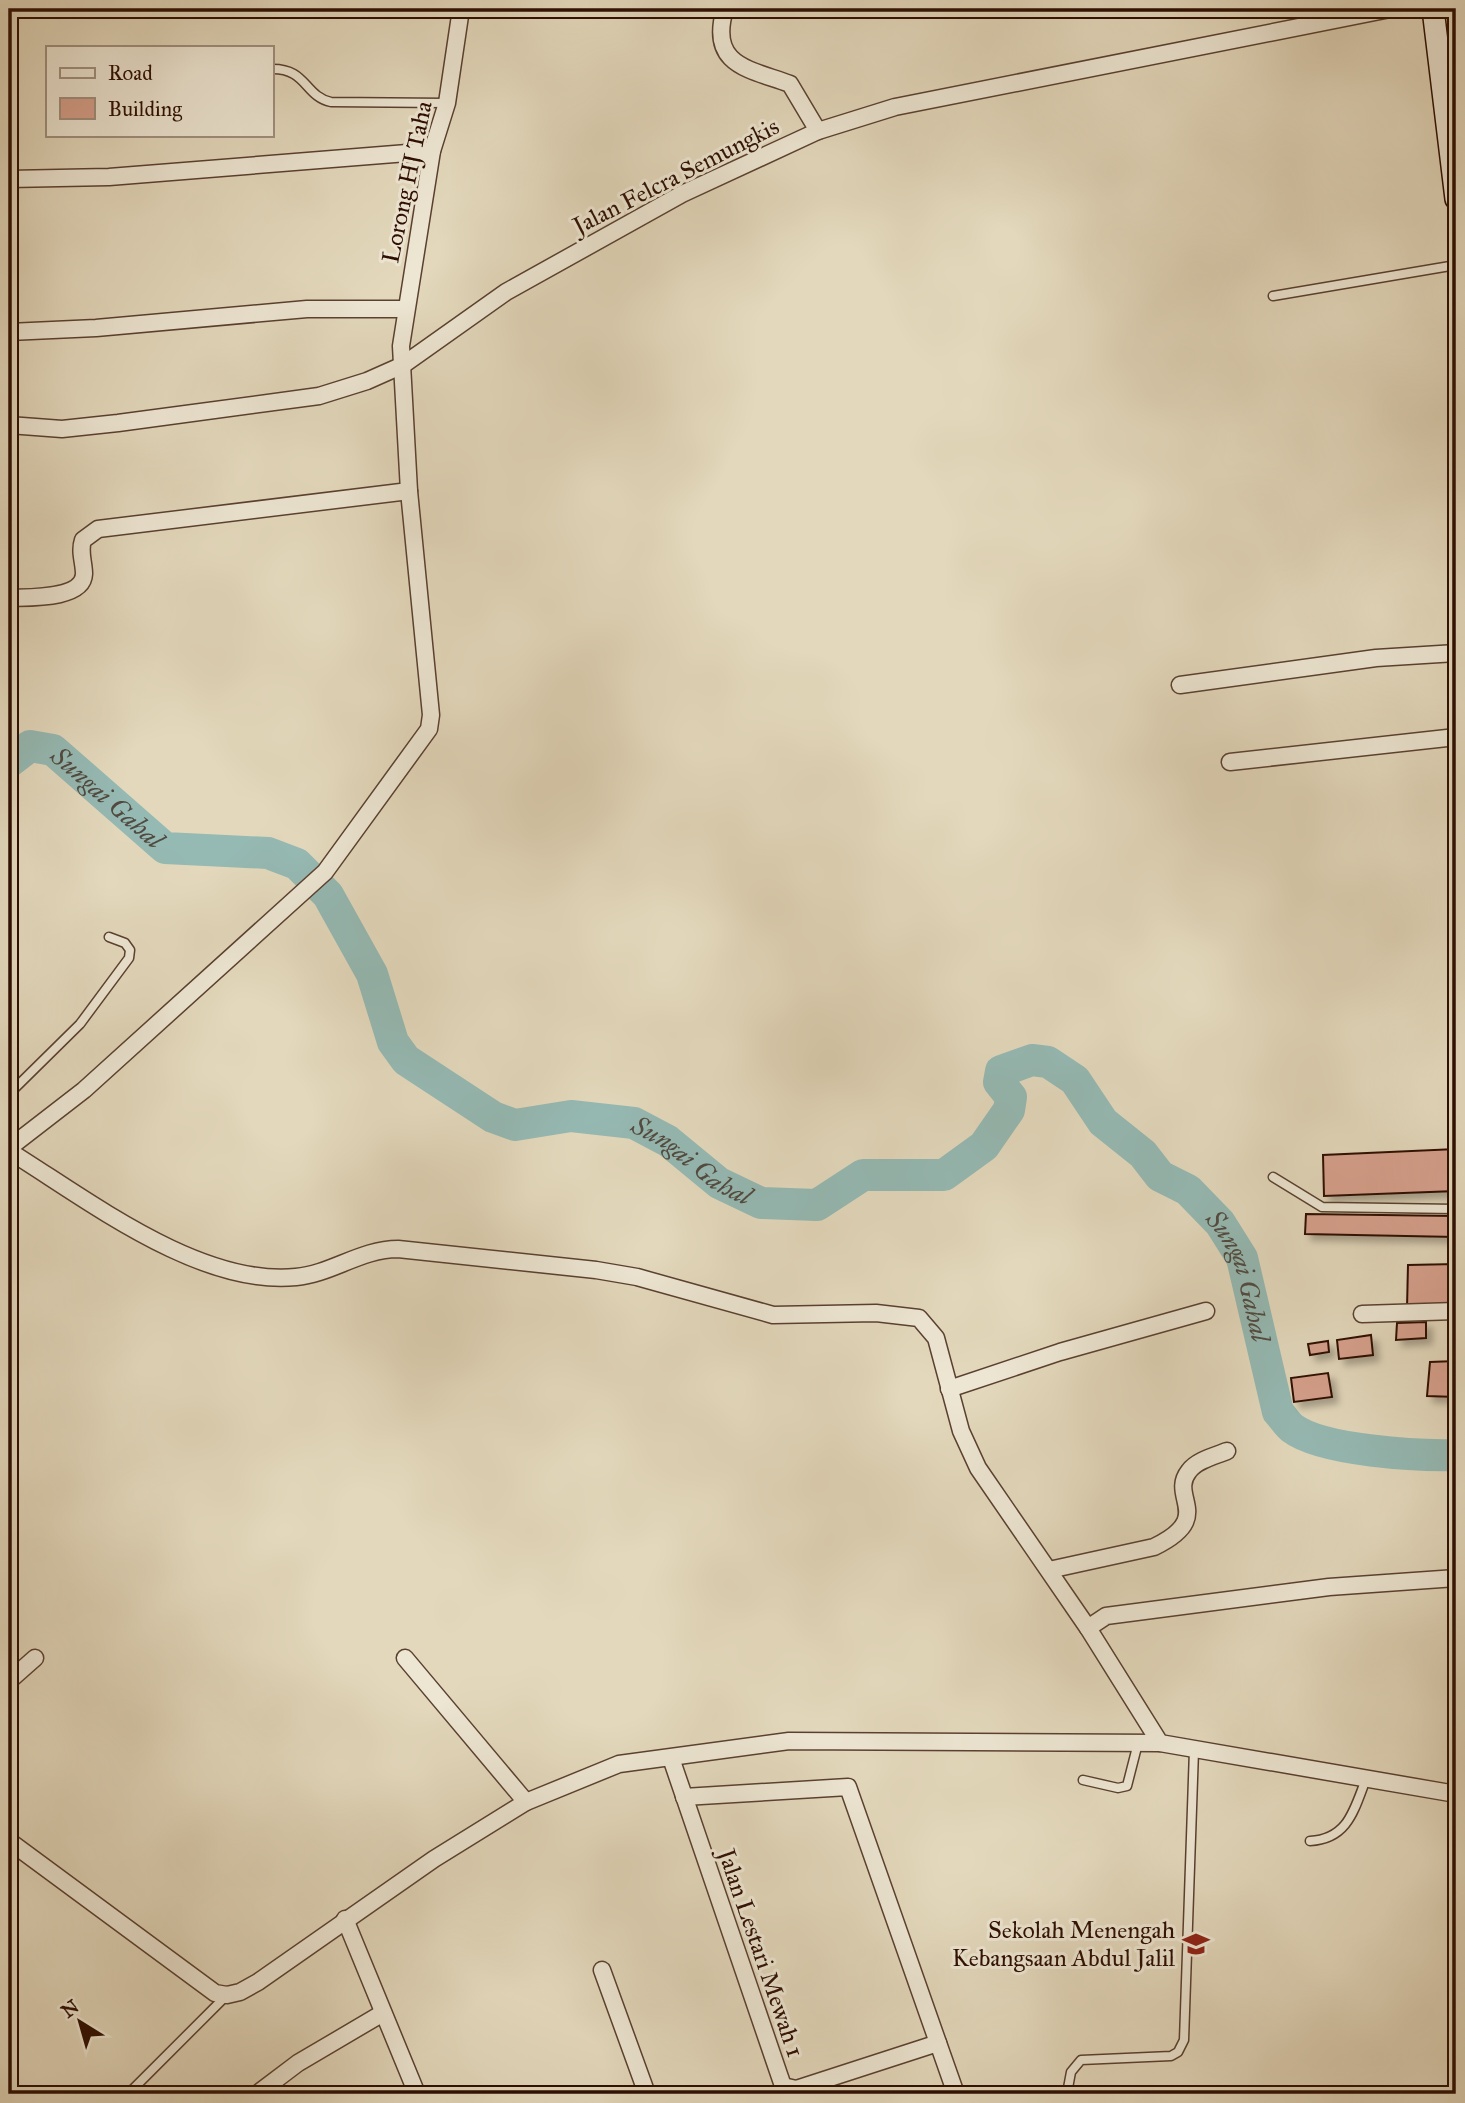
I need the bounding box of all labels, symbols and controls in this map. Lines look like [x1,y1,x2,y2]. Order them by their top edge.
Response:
legend [46,46,273,136]
text: Road [108,60,153,86]
text: Building [108,96,182,122]
street label: Lorong HJ Taha [375,98,439,266]
street label: Jalan Felcra Semungkis [565,111,784,242]
water label: Sungai Gahal [44,739,172,857]
water label: Sungai Gahal [625,1108,759,1213]
water label: Sungai Gahal [1199,1202,1277,1347]
street label: Jalan Lestari Mewah 1 [710,1842,811,2061]
place label: Sekolah Menengah Kebangsaan Abdul Jalil [952,1915,1176,1973]
school or university icon: Sekolah Menengah Kebangsaan Abdul Jalil [1181,1929,1211,1959]
north arrow [46,1988,116,2058]
text: N [57,1995,83,2023]

